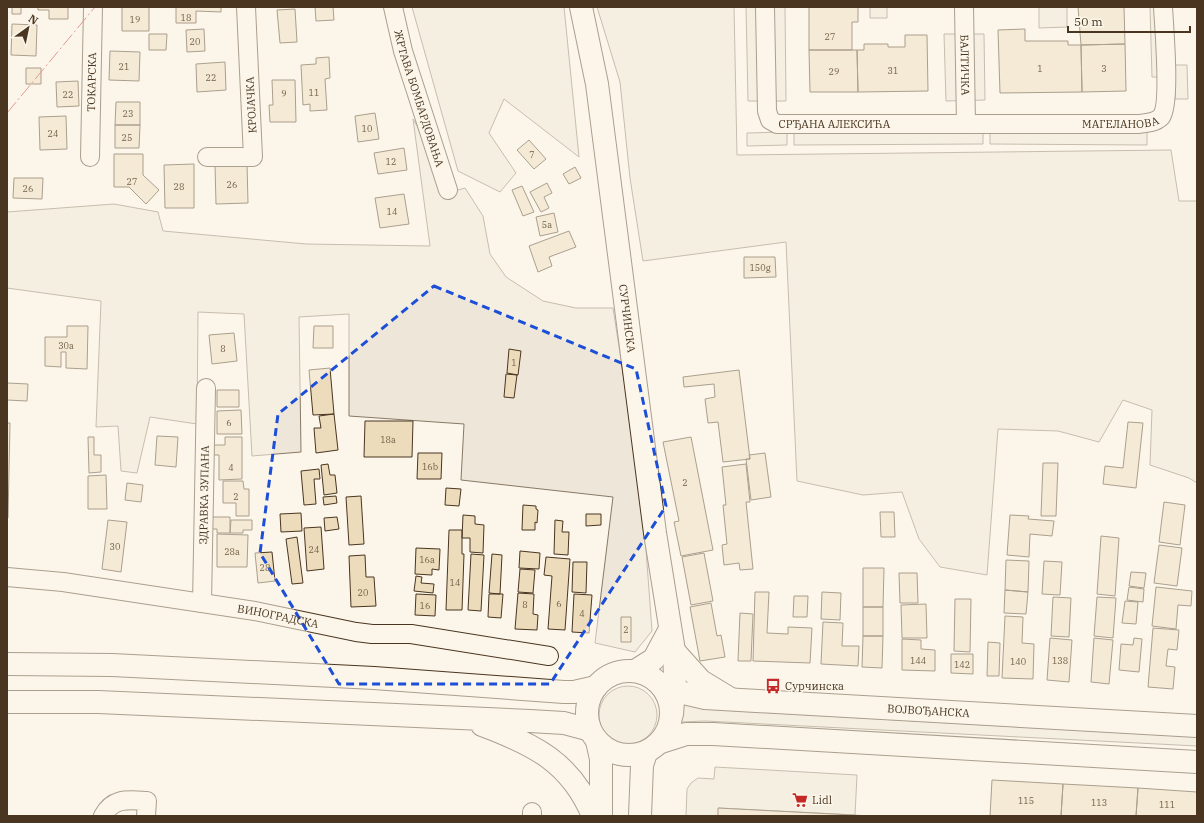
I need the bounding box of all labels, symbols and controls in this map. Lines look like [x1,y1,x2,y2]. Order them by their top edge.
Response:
north arrow [8,8,48,48]
scale bar [1068,8,1190,34]
text: N [26,11,41,28]
house number: 18 [181,12,191,23]
house number: 19 [130,14,140,25]
text: 50 m [1074,14,1103,29]
street label: ЖРТАВА БОМБАРДОВАЊА [391,28,447,169]
house number: 27 [825,31,835,42]
street label: БАЛТИЧКА [957,34,973,96]
house number: 20 [190,36,200,47]
street label: ТОКАРСКА [84,52,99,112]
house number: 21 [119,61,129,72]
house number: 1 [1037,63,1043,74]
house number: 3 [1101,63,1107,74]
house number: 31 [888,65,898,76]
house number: 29 [829,66,839,77]
house number: 22 [206,72,216,83]
street label: КРОЈАЧКА [243,76,259,134]
house number: 11 [309,87,319,98]
house number: 9 [281,88,287,99]
house number: 22 [63,89,73,100]
house number: 23 [123,108,133,119]
street label: МАГЕЛАНОВА [1082,113,1161,131]
street label: СРЂАНА АЛЕКСИЋА [778,117,891,131]
house number: 10 [362,123,372,134]
house number: 24 [48,128,58,139]
house number: 25 [122,132,132,143]
house number: 7 [529,149,535,160]
house number: 12 [386,156,396,167]
house number: 27 [127,176,137,187]
house number: 26 [227,179,237,190]
house number: 28 [174,181,184,192]
house number: 26 [23,183,33,194]
house number: 14 [387,206,397,217]
house number: 5a [542,219,552,230]
house number: 150g [749,262,771,273]
street label: СУРЧИНСКА [616,283,639,354]
house number: 30a [58,340,74,351]
house number: 8 [220,343,226,354]
house number: 1 [511,357,517,368]
house number: 6 [226,417,232,428]
house number: 18a [380,434,396,445]
street label: ЗДРАВКА ЗУПАНА [196,445,212,545]
house number: 16b [422,461,438,472]
house number: 4 [228,462,234,473]
house number: 2 [682,477,688,488]
house number: 2 [233,491,239,502]
house number: 30 [110,541,120,552]
house number: 24 [309,544,319,555]
house number: 28a [224,546,240,557]
house number: 16a [419,554,435,565]
house number: 28 [260,562,270,573]
house number: 14 [450,577,460,588]
house number: 20 [358,587,368,598]
house number: 6 [556,598,562,609]
house number: 8 [522,599,528,610]
house number: 16 [420,600,430,611]
street label: ВИНОГРАДСКА [236,601,320,631]
house number: 4 [579,608,585,619]
house number: 2 [623,624,629,635]
house number: 144 [910,655,926,666]
house number: 138 [1052,655,1068,666]
house number: 140 [1010,656,1026,667]
house number: 142 [954,659,970,670]
bus stop icon: Сурчинска [764,677,782,695]
place label: Сурчинска [785,679,844,693]
street label: ВОЈВОЂАНСКА [887,701,971,720]
supermarket icon: Lidl [791,791,809,809]
place label: Lidl [812,793,832,807]
house number: 115 [1018,795,1034,806]
house number: 113 [1091,797,1107,808]
house number: 111 [1159,799,1175,810]

